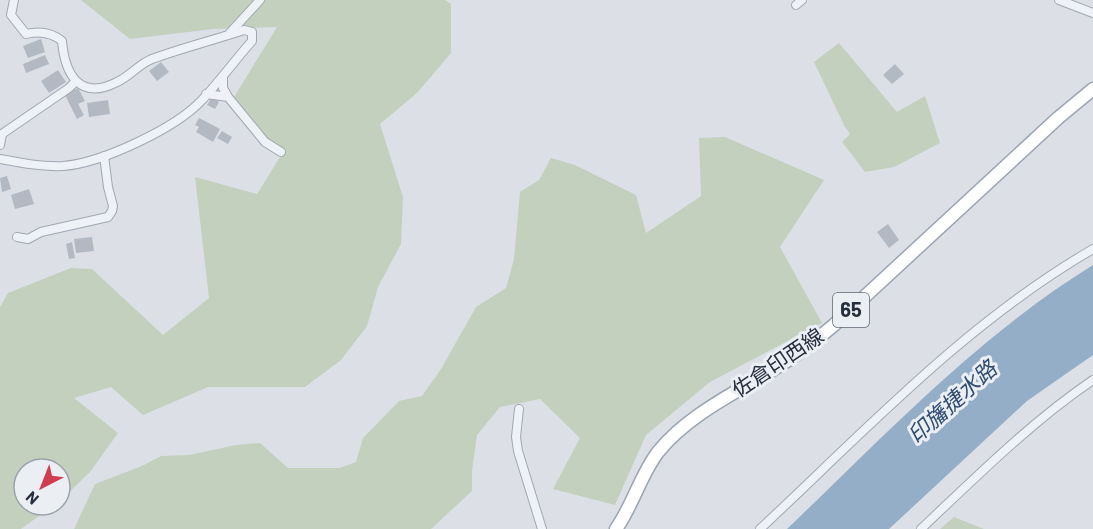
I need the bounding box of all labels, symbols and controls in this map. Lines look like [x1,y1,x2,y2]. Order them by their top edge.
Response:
road number: 65 [833,293,869,327]
street label: 佐倉印西線 [727,322,828,401]
water label: 印旛捷水路 [902,353,1002,448]
north arrow [12,457,72,517]
text: N [21,488,42,509]

